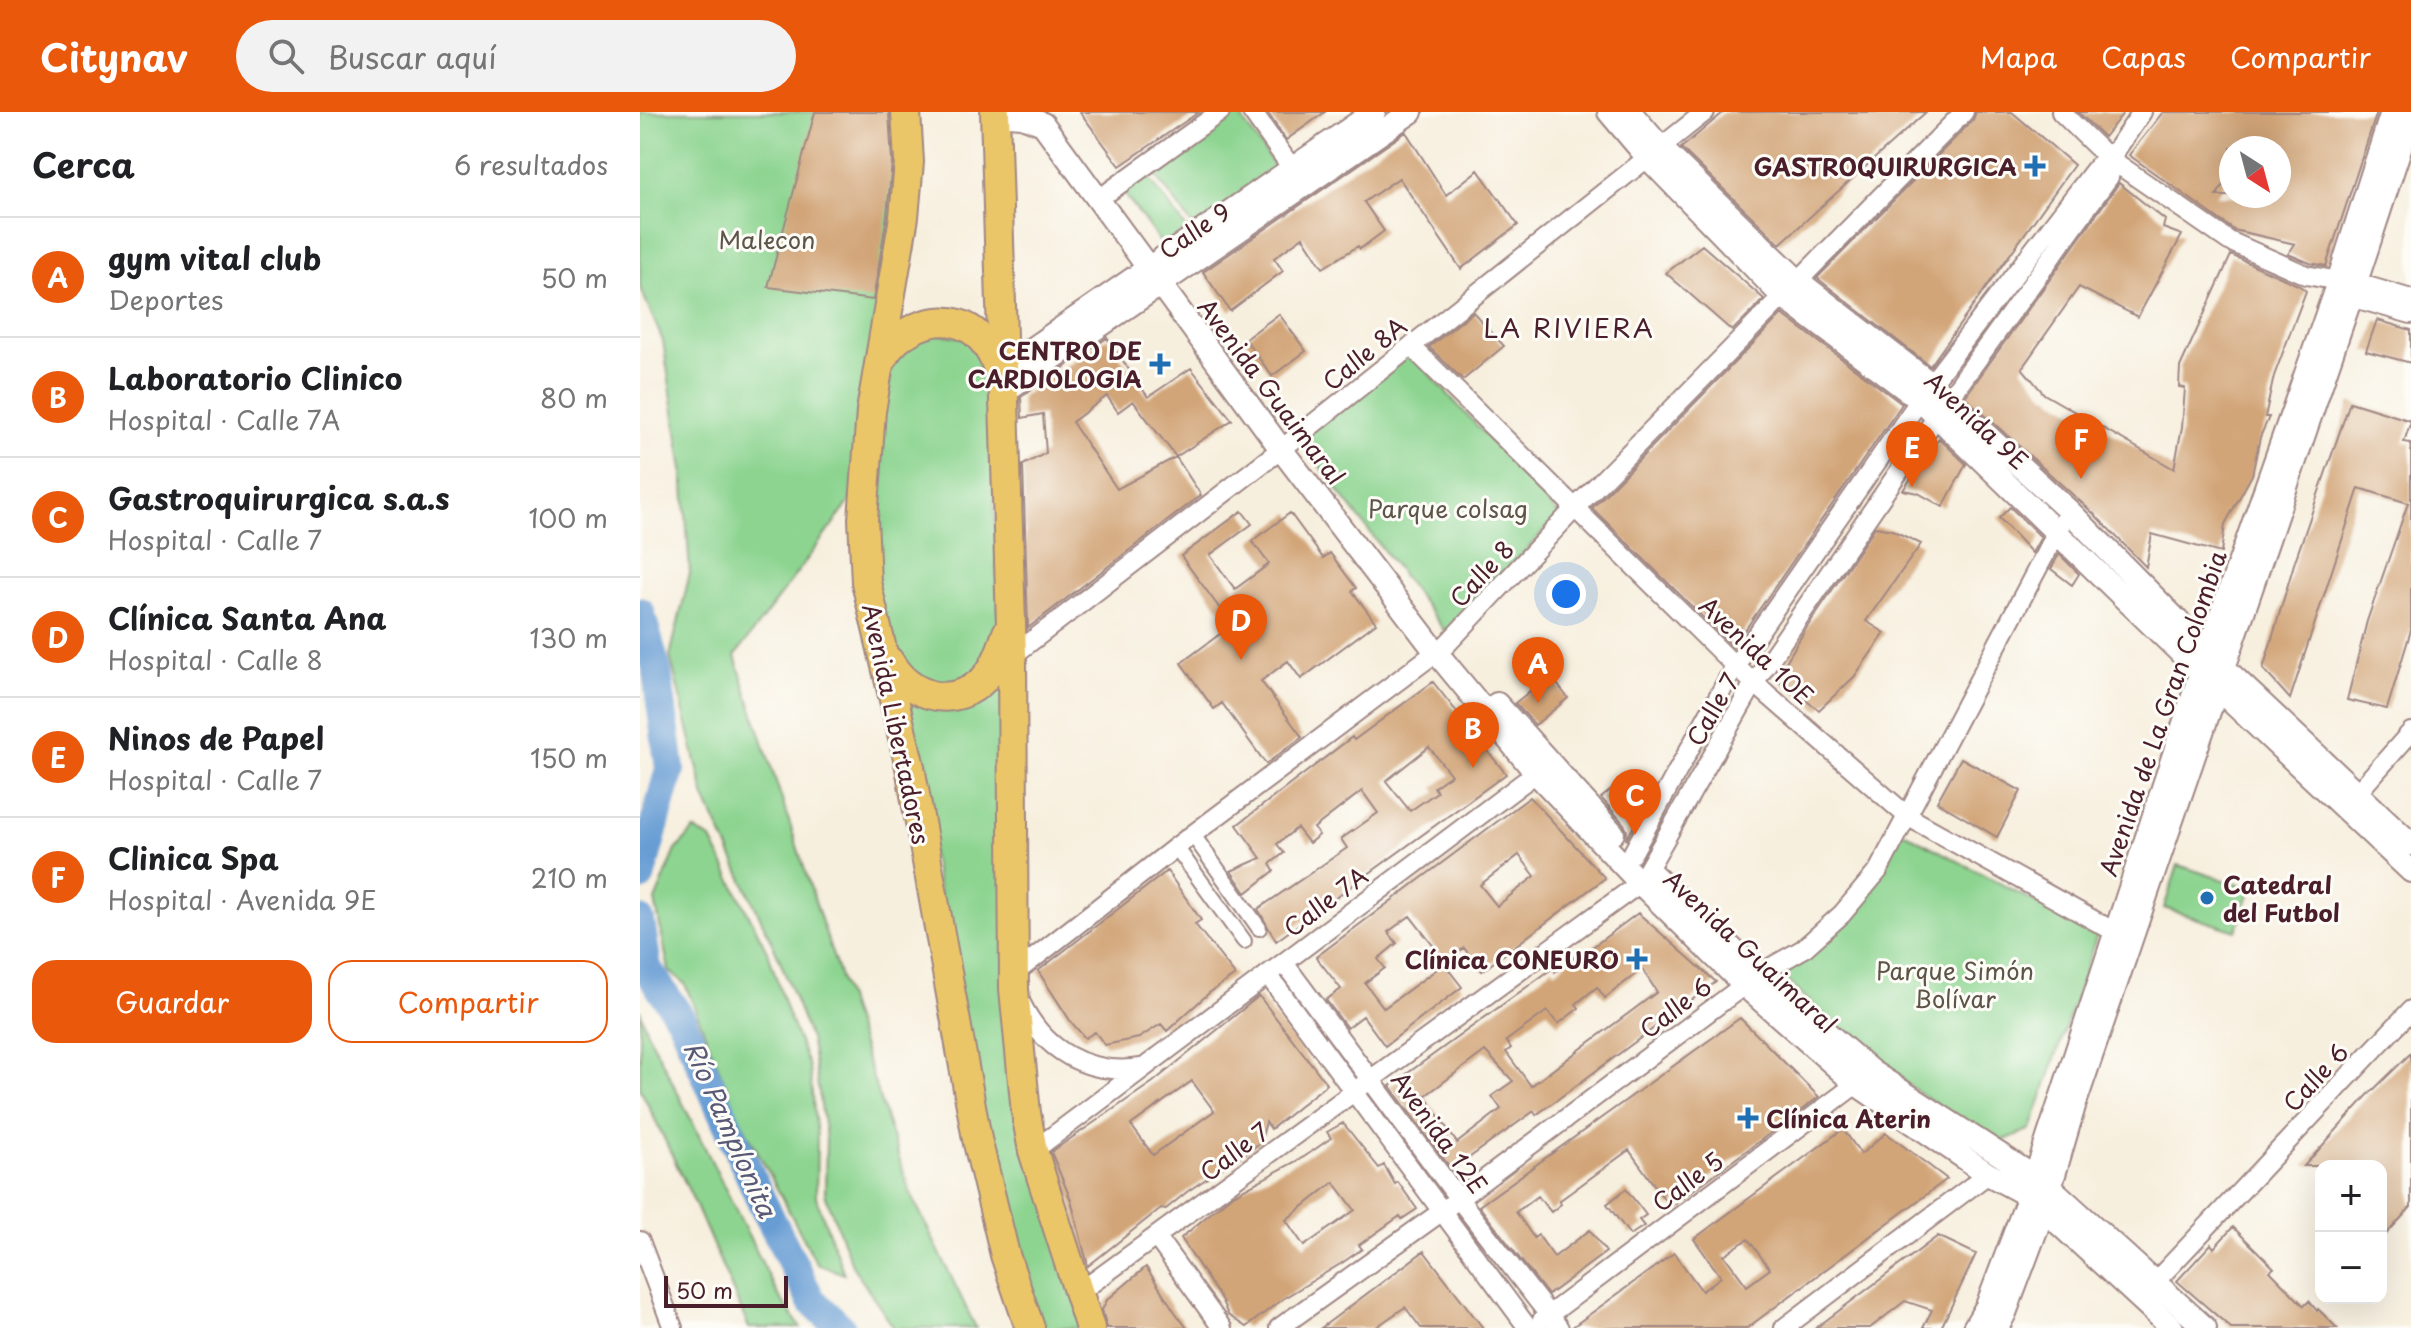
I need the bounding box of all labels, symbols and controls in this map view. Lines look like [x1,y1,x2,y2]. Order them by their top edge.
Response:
search box [236,20,796,92]
text: Citynav [40,28,188,85]
icon: search [264,34,308,78]
text: Buscar aquí [328,34,497,79]
text: Mapa [1980,35,2057,78]
text: Capas [2101,35,2186,78]
text: Compartir [2230,35,2371,78]
north arrow [2219,136,2291,208]
text: Cerca [32,138,135,190]
text: 6 resultados [454,145,608,184]
place label: GASTROQUIRURGICA [1753,148,2017,184]
marker: GASTROQUIRURGICA [2024,155,2046,177]
street label: Calle 9 [1151,193,1237,267]
park label: Malecon [719,221,815,257]
text: gym vital club [108,235,321,280]
text: A [48,258,68,297]
text: 50 m [541,258,608,297]
text: Deportes [108,280,223,319]
street label: Avenida Guaimaral [1190,290,1354,492]
street label: Calle 8A [1314,308,1414,398]
district label: LA RIVIERA [1483,308,1655,347]
place label: CENTRO DE CARDIOLOGIA [967,332,1142,396]
marker: CENTRO DE CARDIOLOGIA [1149,353,1171,375]
text: Laboratorio Clinico [108,355,402,400]
street label: Avenida 9E [1917,363,2037,477]
text: B [49,378,67,417]
text: 80 m [540,378,608,417]
text: Hospital · Calle 7A [108,400,340,439]
pin: F [2055,413,2107,479]
pin: E [1886,421,1938,487]
text: Gastroquirurgica s.a.s [108,475,450,520]
park label: Parque colsag [1368,490,1528,526]
text: C [48,498,68,537]
text: 100 m [528,498,608,537]
text: Hospital · Calle 7 [108,520,322,559]
street label: Calle 8 [1440,531,1522,615]
street label: Avenida de La Gran Colombia [2089,545,2235,881]
your location [1546,574,1586,614]
street label: Avenida 10E [1692,588,1822,712]
pin: D [1215,594,1267,660]
text: Clínica Santa Ana [108,595,387,640]
street label: Avenida Libertadores [854,600,940,848]
text: D [48,618,68,657]
text: 130 m [529,618,608,657]
pin: A [1512,637,1564,703]
text: Hospital · Calle 8 [108,640,323,679]
street label: Calle 7 [1677,666,1747,752]
pin: B [1447,702,1499,768]
text: Ninos de Papel [108,715,324,760]
text: E [50,738,66,777]
text: 150 m [530,738,608,777]
text: Hospital · Calle 7 [108,760,322,799]
pin: C [1609,769,1661,835]
text: Clinica Spa [108,835,279,880]
street label: Calle 7A [1275,857,1375,945]
text: F [50,858,66,897]
text: 210 m [531,858,608,897]
street label: Avenida Guaimaral [1656,861,1846,1041]
place label: Catedral del Futbol [2223,866,2340,930]
text: Hospital · Avenida 9E [108,880,377,919]
marker: Catedral del Futbol [2198,889,2216,907]
place label: Clínica CONEURO [1405,941,1619,977]
marker: Clínica CONEURO [1626,948,1648,970]
park label: Parque Simón Bolívar [1876,952,2034,1016]
button: Guardar [32,960,312,1043]
button: Compartir [328,960,608,1043]
street label: Calle 6 [1631,968,1719,1046]
water label: Río Pamplonita [675,1035,788,1225]
street label: Calle 6 [2274,1035,2356,1119]
street label: Avenida 12E [1383,1063,1497,1201]
place label: Clínica Aterin [1766,1100,1931,1136]
marker: Clínica Aterin [1737,1107,1759,1129]
street label: Calle 7 [1192,1113,1277,1189]
street label: Calle 5 [1644,1142,1730,1220]
map controls [2315,1160,2387,1304]
button: + [2315,1160,2387,1232]
button: − [2315,1232,2387,1304]
scale bar [664,1272,788,1308]
text: 50 m [676,1273,733,1306]

